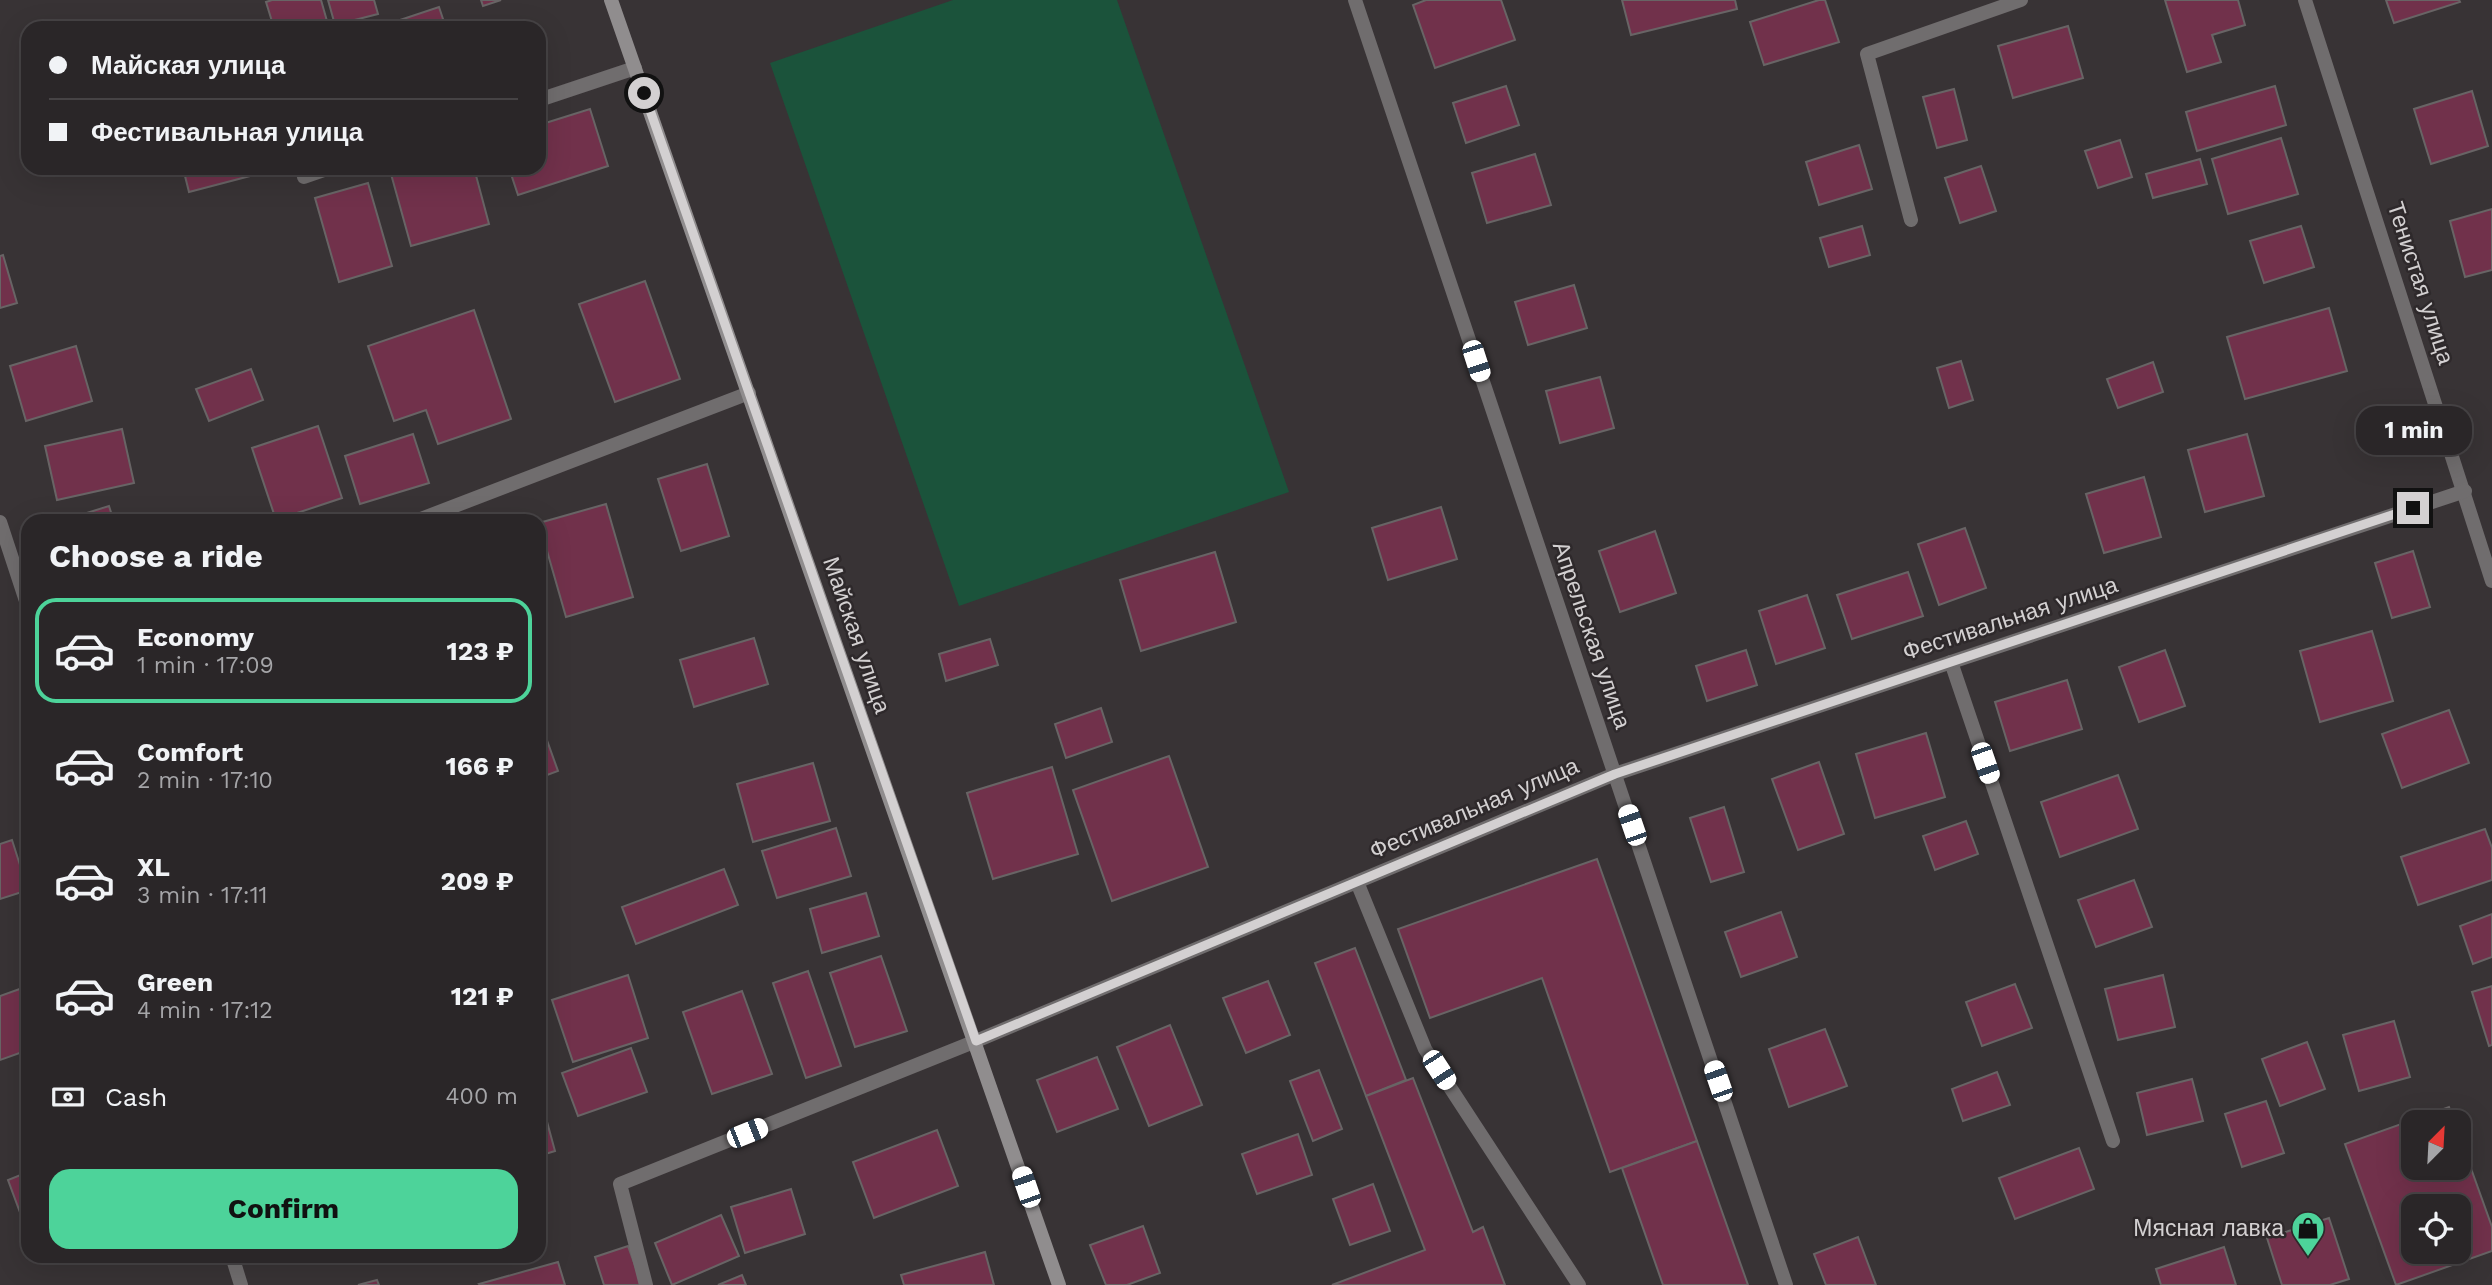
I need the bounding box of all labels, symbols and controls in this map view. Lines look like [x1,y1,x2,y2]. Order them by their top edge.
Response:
text: Майская улица [91,50,285,80]
route start [628,77,660,109]
text: Фестивальная улица [91,117,363,147]
street label: Тенистая улица [2382,199,2460,368]
car [1460,338,1493,384]
callout: 1 min [2355,406,2471,456]
text: 1 min [2384,417,2444,444]
route end [2397,492,2429,524]
text: Choose a ride [49,537,263,575]
street label: Апрельская улица [1547,538,1636,733]
street label: Майская улица [817,553,896,717]
street label: Фестивальная улица [1899,571,2121,666]
icon: car [53,619,116,682]
text: Economy [137,622,254,652]
text: 123 ₽ [447,636,514,666]
text: 1 min · 17:09 [137,652,274,679]
icon: car [53,734,116,797]
text: Comfort [137,737,243,767]
car [1969,740,2002,786]
text: 166 ₽ [445,751,514,781]
street label: Фестивальная улица [1366,752,1583,865]
text: 2 min · 17:10 [137,767,273,794]
car [1616,802,1649,848]
icon: car [53,849,116,912]
text: XL [137,852,170,882]
text: 209 ₽ [440,866,514,896]
text: 3 min · 17:11 [137,882,268,909]
icon: car [53,964,116,1027]
text: Green [137,967,213,997]
text: 121 ₽ [451,981,514,1011]
text: 4 min · 17:12 [137,997,273,1024]
car [1419,1047,1460,1093]
car [1702,1058,1735,1104]
icon: cash [49,1078,87,1116]
text: Cash [105,1082,167,1112]
text: 400 m [446,1083,518,1110]
north arrow [2401,1110,2471,1180]
map controls [2401,1110,2471,1264]
car [724,1115,771,1151]
car [1010,1164,1043,1210]
button: Confirm [49,1169,518,1249]
button: locate [2401,1194,2471,1264]
shop icon: Мясная лавка [2289,1209,2327,1258]
place label: Мясная лавка [2133,1215,2284,1242]

